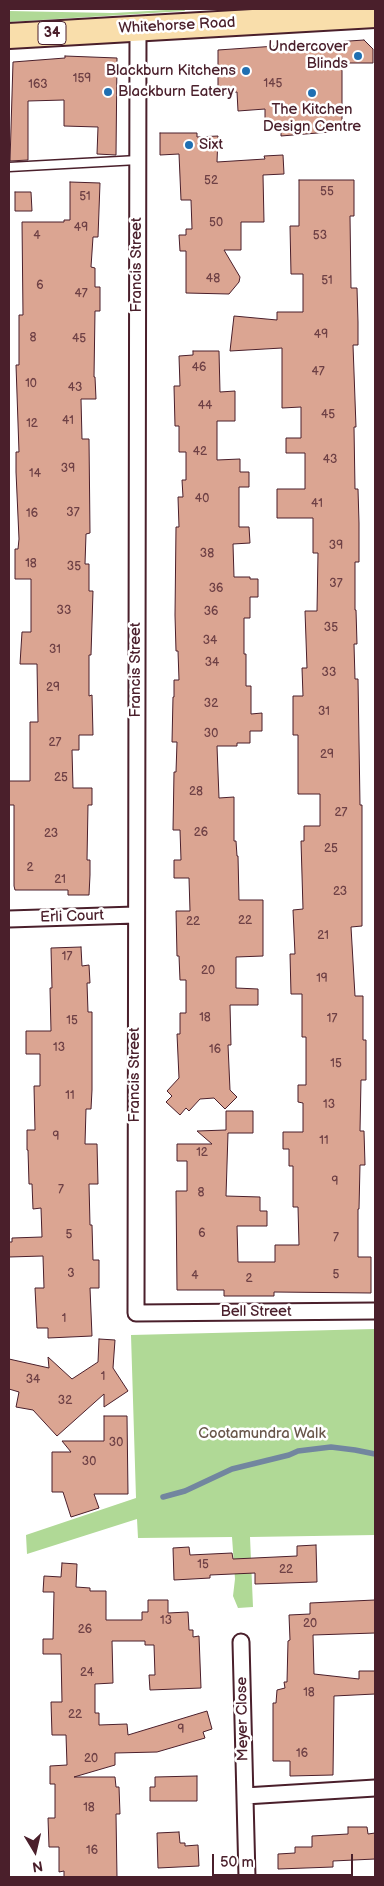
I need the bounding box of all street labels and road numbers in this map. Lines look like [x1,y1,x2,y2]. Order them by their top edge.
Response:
street label: Whitehorse Road [118,14,236,38]
road number: 34 [38,22,66,44]
street label: Francis Street [128,217,146,313]
street label: Francis Street [127,622,145,718]
street label: Erli Court [40,907,104,927]
street label: Francis Street [126,1027,144,1123]
street label: Bell Street [220,1303,292,1321]
street label: Meyer Close [233,1677,253,1761]

